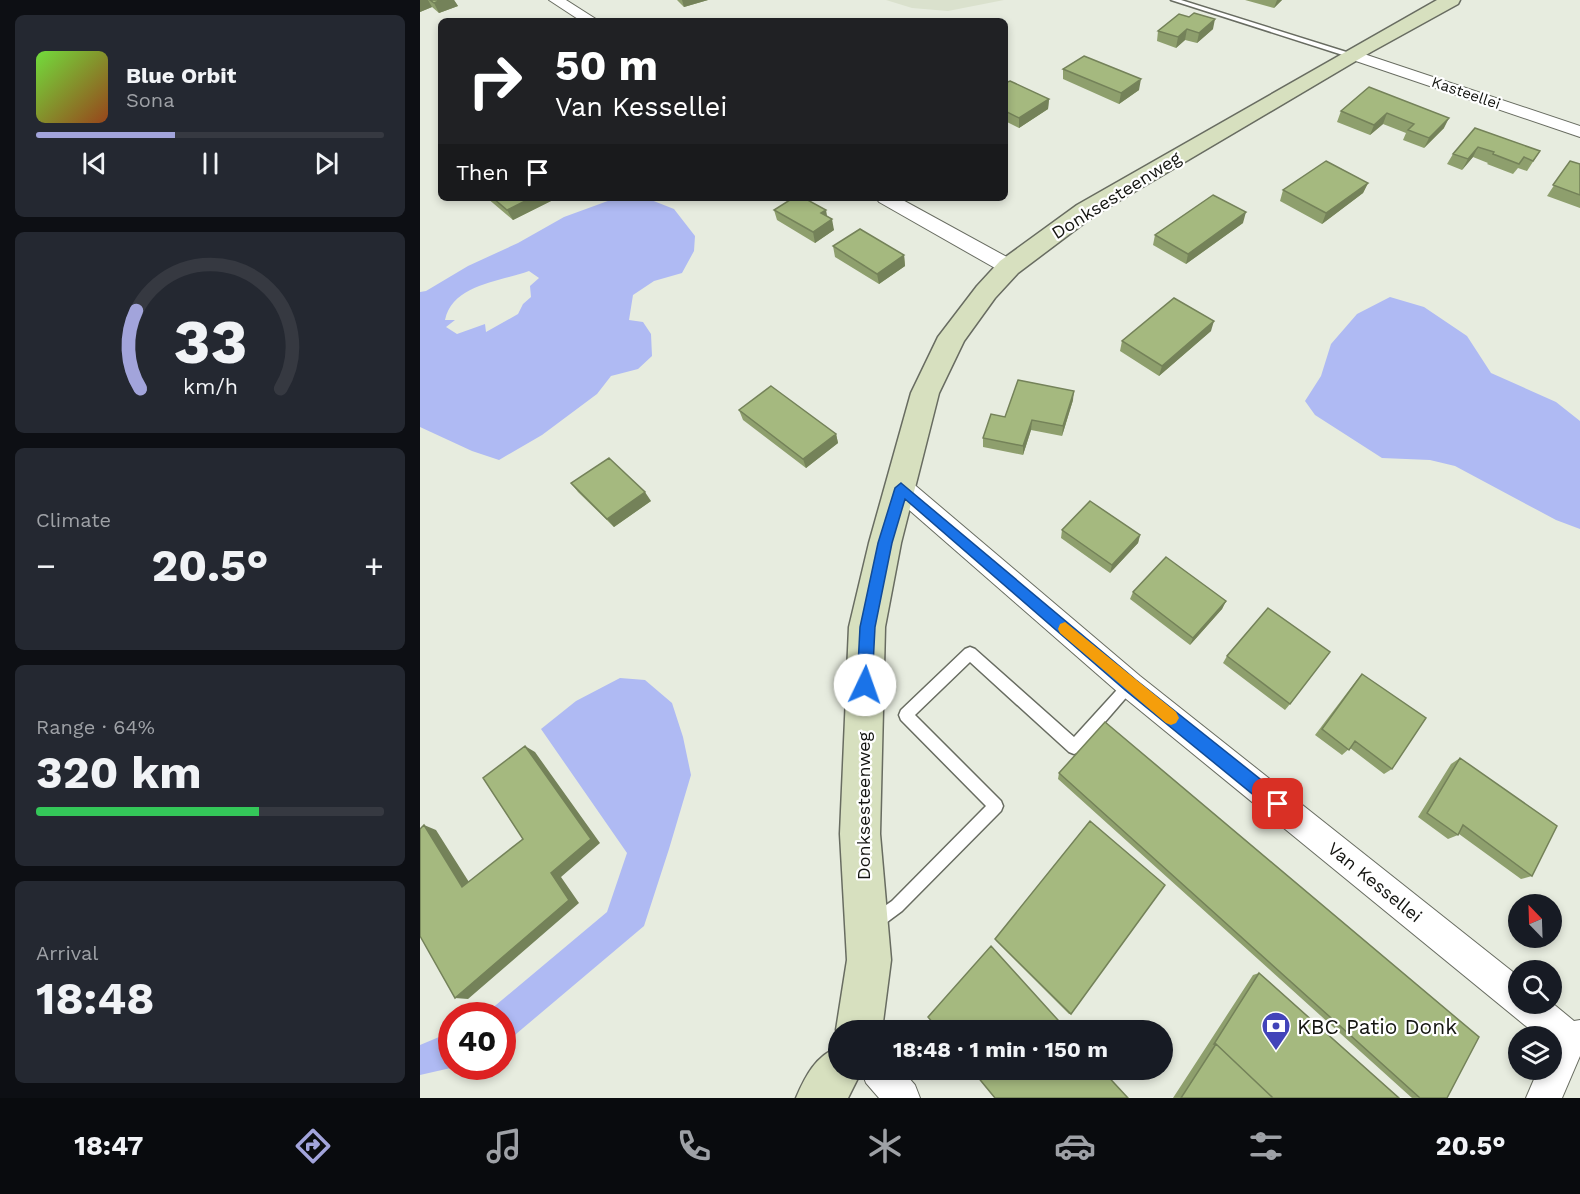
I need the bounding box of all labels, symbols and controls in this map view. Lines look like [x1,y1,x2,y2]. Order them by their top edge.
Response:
text: 50 m [555,41,658,90]
icon: right [456,42,534,120]
text: Blue Orbit [126,63,236,88]
street label: Kasteellei [1429,73,1503,113]
text: Sona [126,88,175,112]
text: Van Kessellei [555,91,728,123]
icon: previous [78,147,111,180]
icon: pause [194,147,227,180]
icon: next [310,147,343,180]
street label: Donksesteenweg [1048,147,1185,243]
icon: arrive [521,156,554,189]
text: Then [456,160,509,185]
text: 33 [173,306,247,379]
text: km/h [182,375,238,400]
text: Climate [36,508,111,532]
text: 20.5° [152,539,268,592]
text: − [36,546,56,585]
text: + [364,546,384,585]
position arrow [833,653,897,717]
text: Range · 64% [36,715,155,739]
street label: Donksesteenweg [853,731,874,880]
text: 320 km [36,746,202,799]
pin [1252,778,1303,829]
icon: arrive [1261,787,1294,820]
street label: Van Kessellei [1324,838,1426,926]
north arrow [1508,894,1562,948]
map controls [1508,894,1562,1080]
text: Arrival [36,941,98,965]
button: search [1508,960,1562,1014]
text: 18:48 [36,972,155,1025]
speed limit sign: 40 [438,1002,516,1080]
bank icon: KBC Patio Donk [1260,1010,1292,1052]
place label: KBC Patio Donk [1297,1014,1457,1039]
button: layers [1508,1026,1562,1080]
text: 18:48 · 1 min · 150 m [893,1037,1108,1062]
icon: directions [292,1125,334,1167]
icon: music [483,1125,525,1167]
icon: phone [673,1125,715,1167]
icon: climate [864,1125,906,1167]
icon: car [1054,1125,1096,1167]
icon: filters [1245,1125,1287,1167]
text: 18:47 [74,1130,144,1162]
text: 20.5° [1435,1130,1506,1162]

